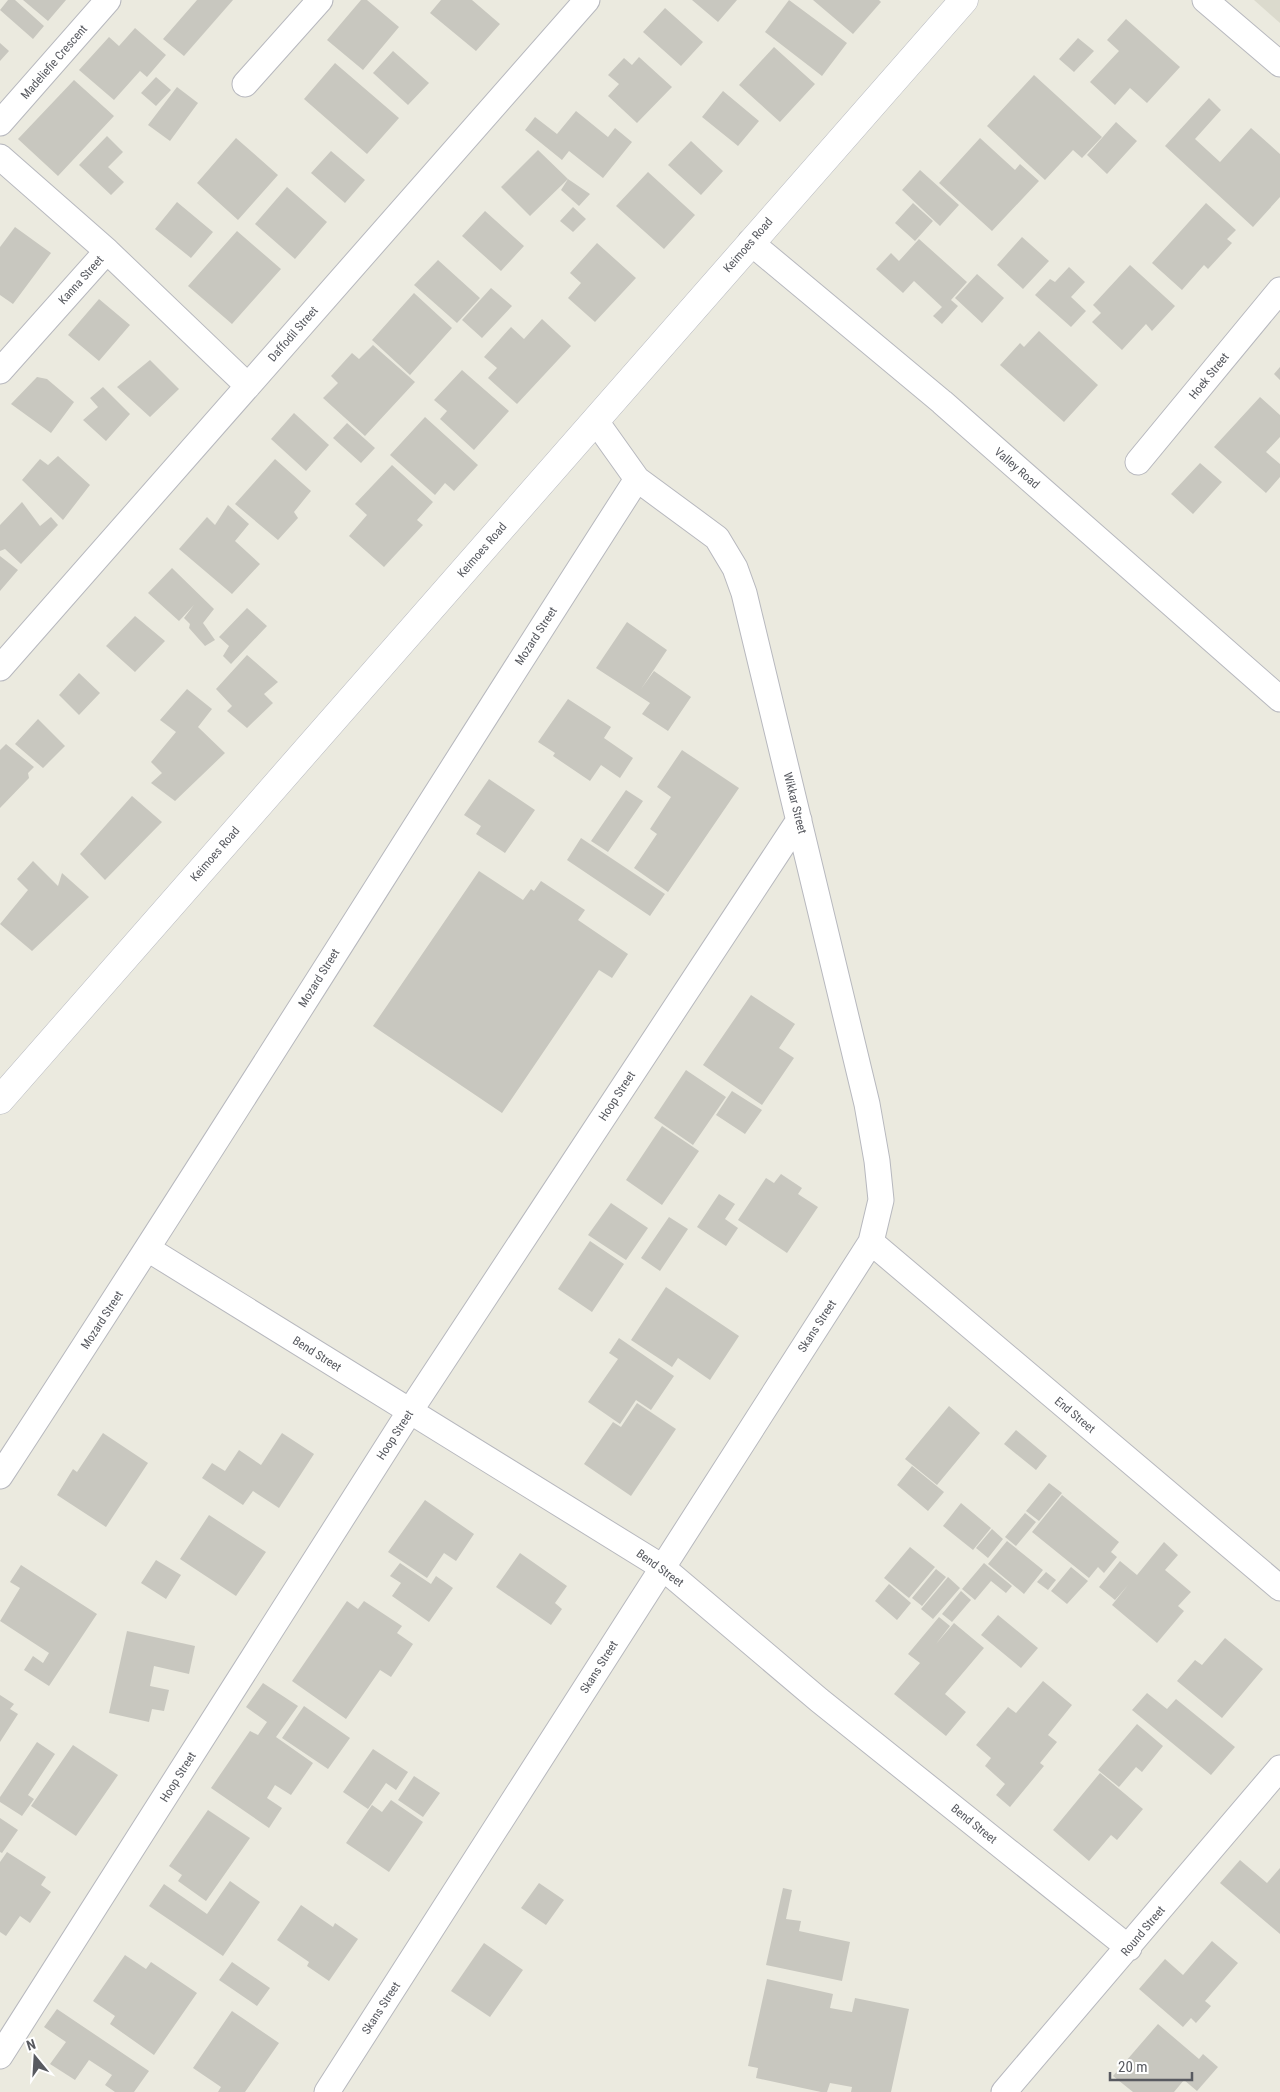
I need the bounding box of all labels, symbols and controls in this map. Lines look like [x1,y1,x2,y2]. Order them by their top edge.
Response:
street label: Madeliefie Crescent [18,22,90,102]
street label: Keimoes Road [720,215,776,275]
street label: Kanna Street [56,252,107,307]
street label: Daffodil Street [265,303,321,364]
street label: Hoek Street [1186,350,1232,402]
street label: Valley Road [992,445,1042,491]
street label: Keimoes Road [454,520,510,580]
street label: Mozard Street [512,604,560,668]
street label: Wikkar Street [781,771,810,836]
street label: Keimoes Road [187,824,243,884]
street label: Mozard Street [295,946,343,1010]
street label: Hoop Street [596,1068,638,1123]
street label: Mozard Street [78,1288,126,1352]
street label: Skans Street [795,1297,839,1355]
street label: Bend Street [290,1334,344,1375]
street label: End Street [1052,1394,1098,1436]
street label: Hoop Street [374,1407,416,1462]
street label: Bend Street [634,1546,687,1590]
street label: Skans Street [577,1638,621,1696]
street label: Hoop Street [157,1749,199,1805]
street label: Bend Street [948,1801,1000,1847]
street label: Round Street [1118,1903,1168,1959]
street label: Skans Street [359,1979,403,2037]
north arrow [10,2032,60,2082]
text: N [24,2036,38,2054]
scale bar [1110,2050,1192,2082]
text: 20 m [1118,2058,1148,2076]

